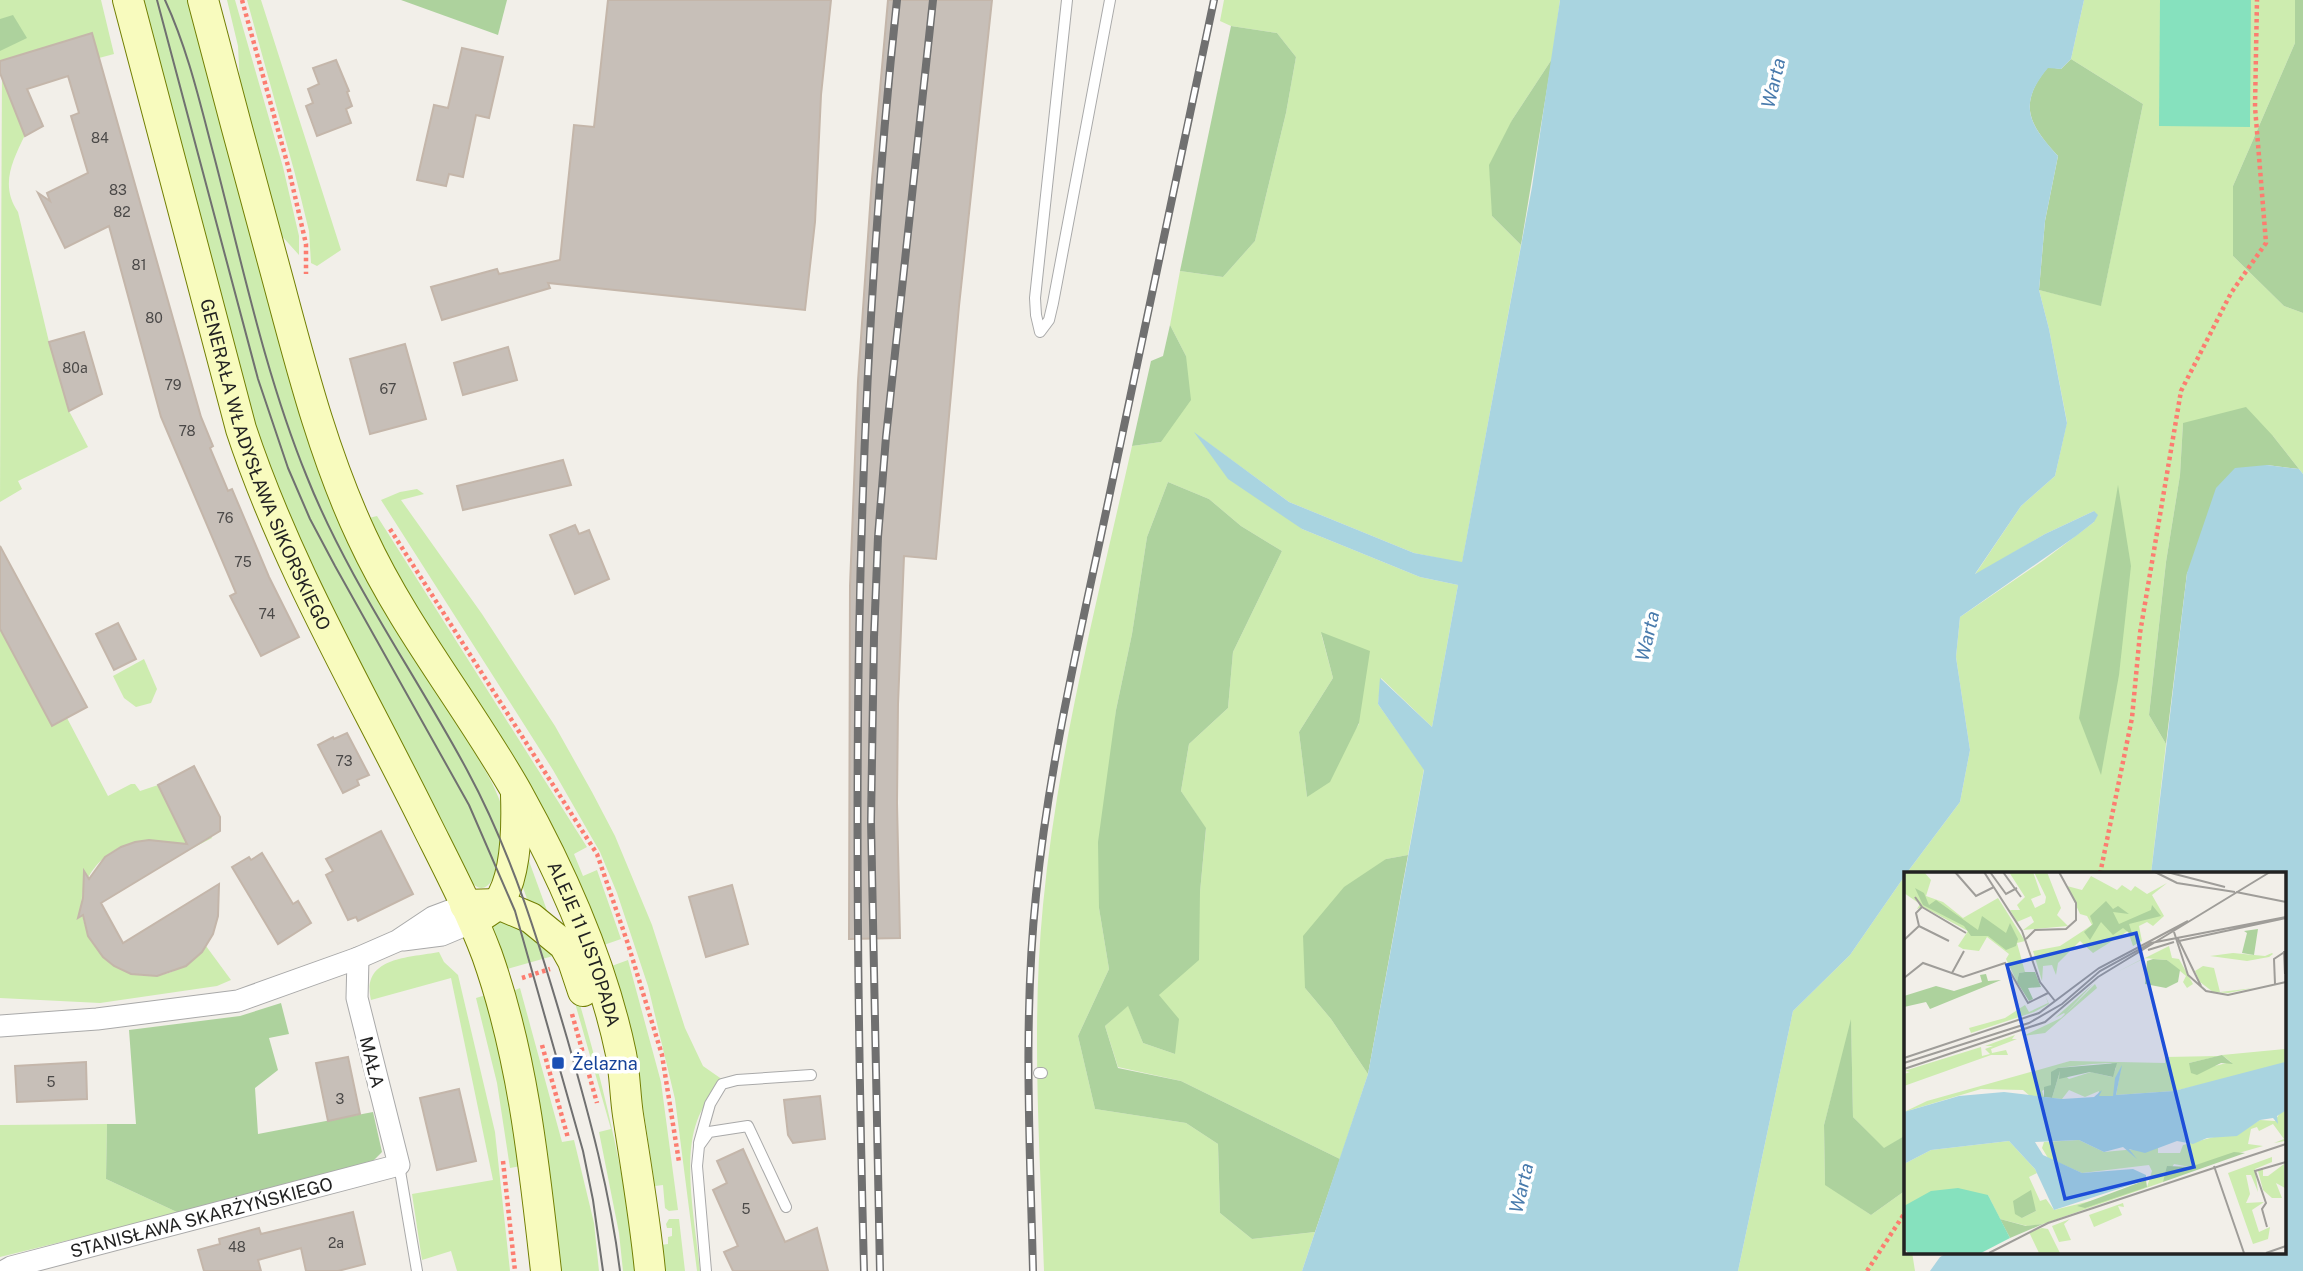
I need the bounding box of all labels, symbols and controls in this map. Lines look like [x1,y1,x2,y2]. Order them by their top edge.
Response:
water label: Warta [1757,56,1789,110]
house number: 84 [91,130,109,146]
house number: 83 [109,182,127,198]
house number: 82 [113,204,131,220]
house number: 81 [132,257,146,273]
street label: GENERAŁA WŁADYSŁAWA SIKORSKIEGO [197,296,336,633]
house number: 80 [145,310,163,326]
house number: 80a [62,360,88,376]
house number: 79 [165,377,182,393]
house number: 67 [380,381,396,397]
house number: 78 [178,423,196,439]
house number: 76 [217,510,234,526]
house number: 75 [234,554,252,570]
house number: 74 [259,606,276,622]
water label: Warta [1631,609,1663,663]
house number: 73 [336,753,353,769]
street label: ALEJE 11 LISTOPADA [544,858,625,1029]
inset map [1904,872,2286,1254]
street label: MAŁA [355,1034,389,1090]
place label: Żelazna [572,1052,638,1074]
marker: Żelazna [550,1055,566,1071]
house number: 5 [47,1074,56,1090]
house number: 3 [336,1091,345,1107]
water label: Warta [1505,1161,1537,1215]
street label: STANISŁAWA SKARŻYŃSKIEGO [68,1172,335,1261]
house number: 5 [742,1201,751,1217]
house number: 2a [328,1235,344,1251]
house number: 48 [228,1239,246,1255]

